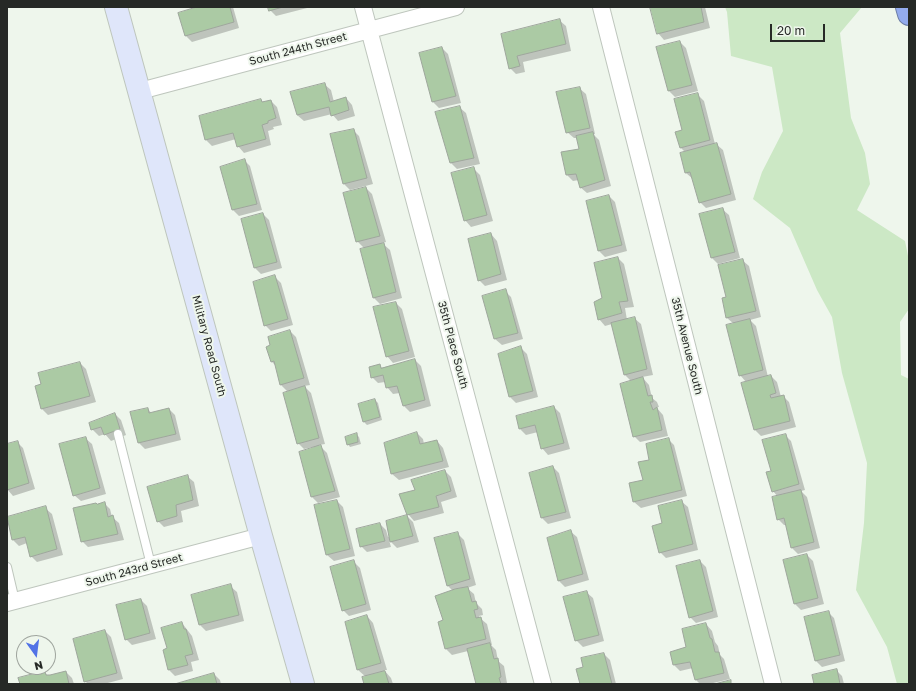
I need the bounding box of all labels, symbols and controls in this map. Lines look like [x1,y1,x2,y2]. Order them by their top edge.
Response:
scale bar [772,16,827,42]
text: 20 m [777,23,805,38]
street label: South 244th Street [248,30,348,68]
street label: Military Road South [189,294,229,398]
street label: 35th Avenue South [669,296,705,396]
street label: 35th Place South [435,300,471,390]
street label: South 243rd Street [84,551,184,589]
north arrow [16,635,56,675]
text: N [33,659,44,673]

